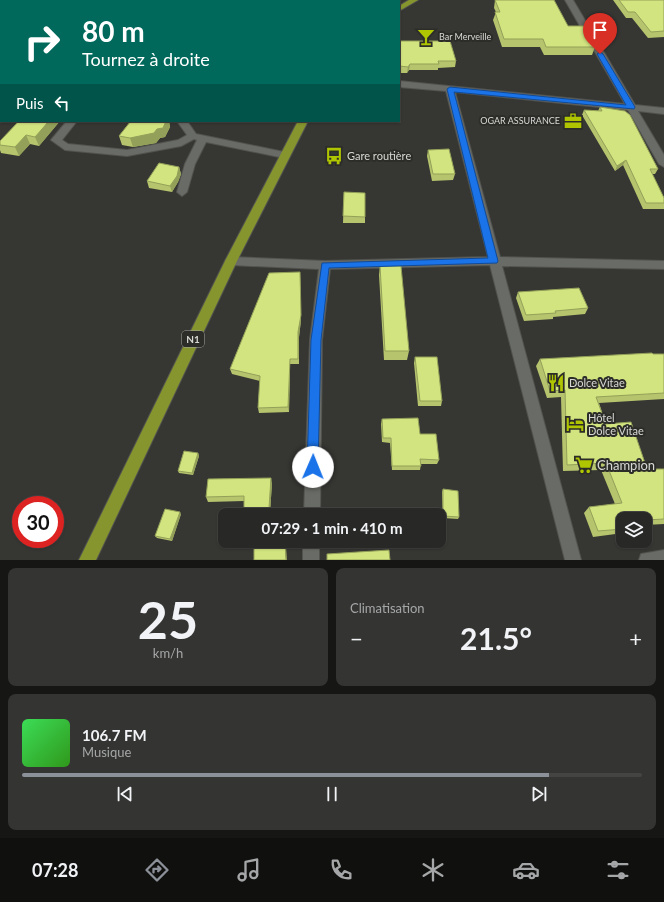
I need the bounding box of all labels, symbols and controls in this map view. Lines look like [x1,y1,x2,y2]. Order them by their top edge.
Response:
pin [583,13,617,54]
text: 80 m [82,14,145,48]
icon: right [16,16,68,68]
icon: arrive [589,19,611,41]
bar icon: Bar Merveille [416,27,436,47]
place label: Bar Merveille [439,31,492,42]
text: Tournez à droite [82,48,210,70]
icon: left [51,92,73,114]
text: Puis [16,94,43,112]
office icon: OGAR ASSURANCE [563,111,583,131]
place label: OGAR ASSURANCE [480,115,560,126]
bus stop icon: Gare routière [324,146,344,166]
place label: Gare routière [347,149,411,162]
road number: N1 [182,331,204,347]
restaurant icon: Dolce Vitae [546,373,566,393]
place label: Dolce Vitae [569,376,625,389]
place label: Hôtel Dolce Vitae [588,411,644,437]
hotel icon: Hôtel Dolce Vitae [565,414,585,434]
position arrow [292,446,334,488]
supermarket icon: Champion [574,455,594,475]
place label: Champion [597,457,655,473]
speed limit sign: 30 [12,496,64,548]
map controls [616,512,652,548]
button: layers [616,512,652,548]
text: 07:29 · 1 min · 410 m [262,519,402,537]
text: 25 [138,588,198,650]
text: Climatisation [350,600,425,616]
text: 21.5° [460,620,532,656]
text: − [350,625,363,652]
text: + [629,625,642,652]
text: km/h [153,645,183,661]
text: 106.7 FM [82,726,147,744]
text: Musique [82,744,131,760]
icon: previous [114,783,136,805]
icon: pause [321,783,343,805]
icon: next [528,783,550,805]
icon: directions [143,856,171,884]
icon: music [235,856,263,884]
icon: phone [327,856,355,884]
icon: climate [419,856,447,884]
icon: car [512,856,540,884]
icon: filters [604,856,632,884]
text: 07:28 [32,859,79,881]

